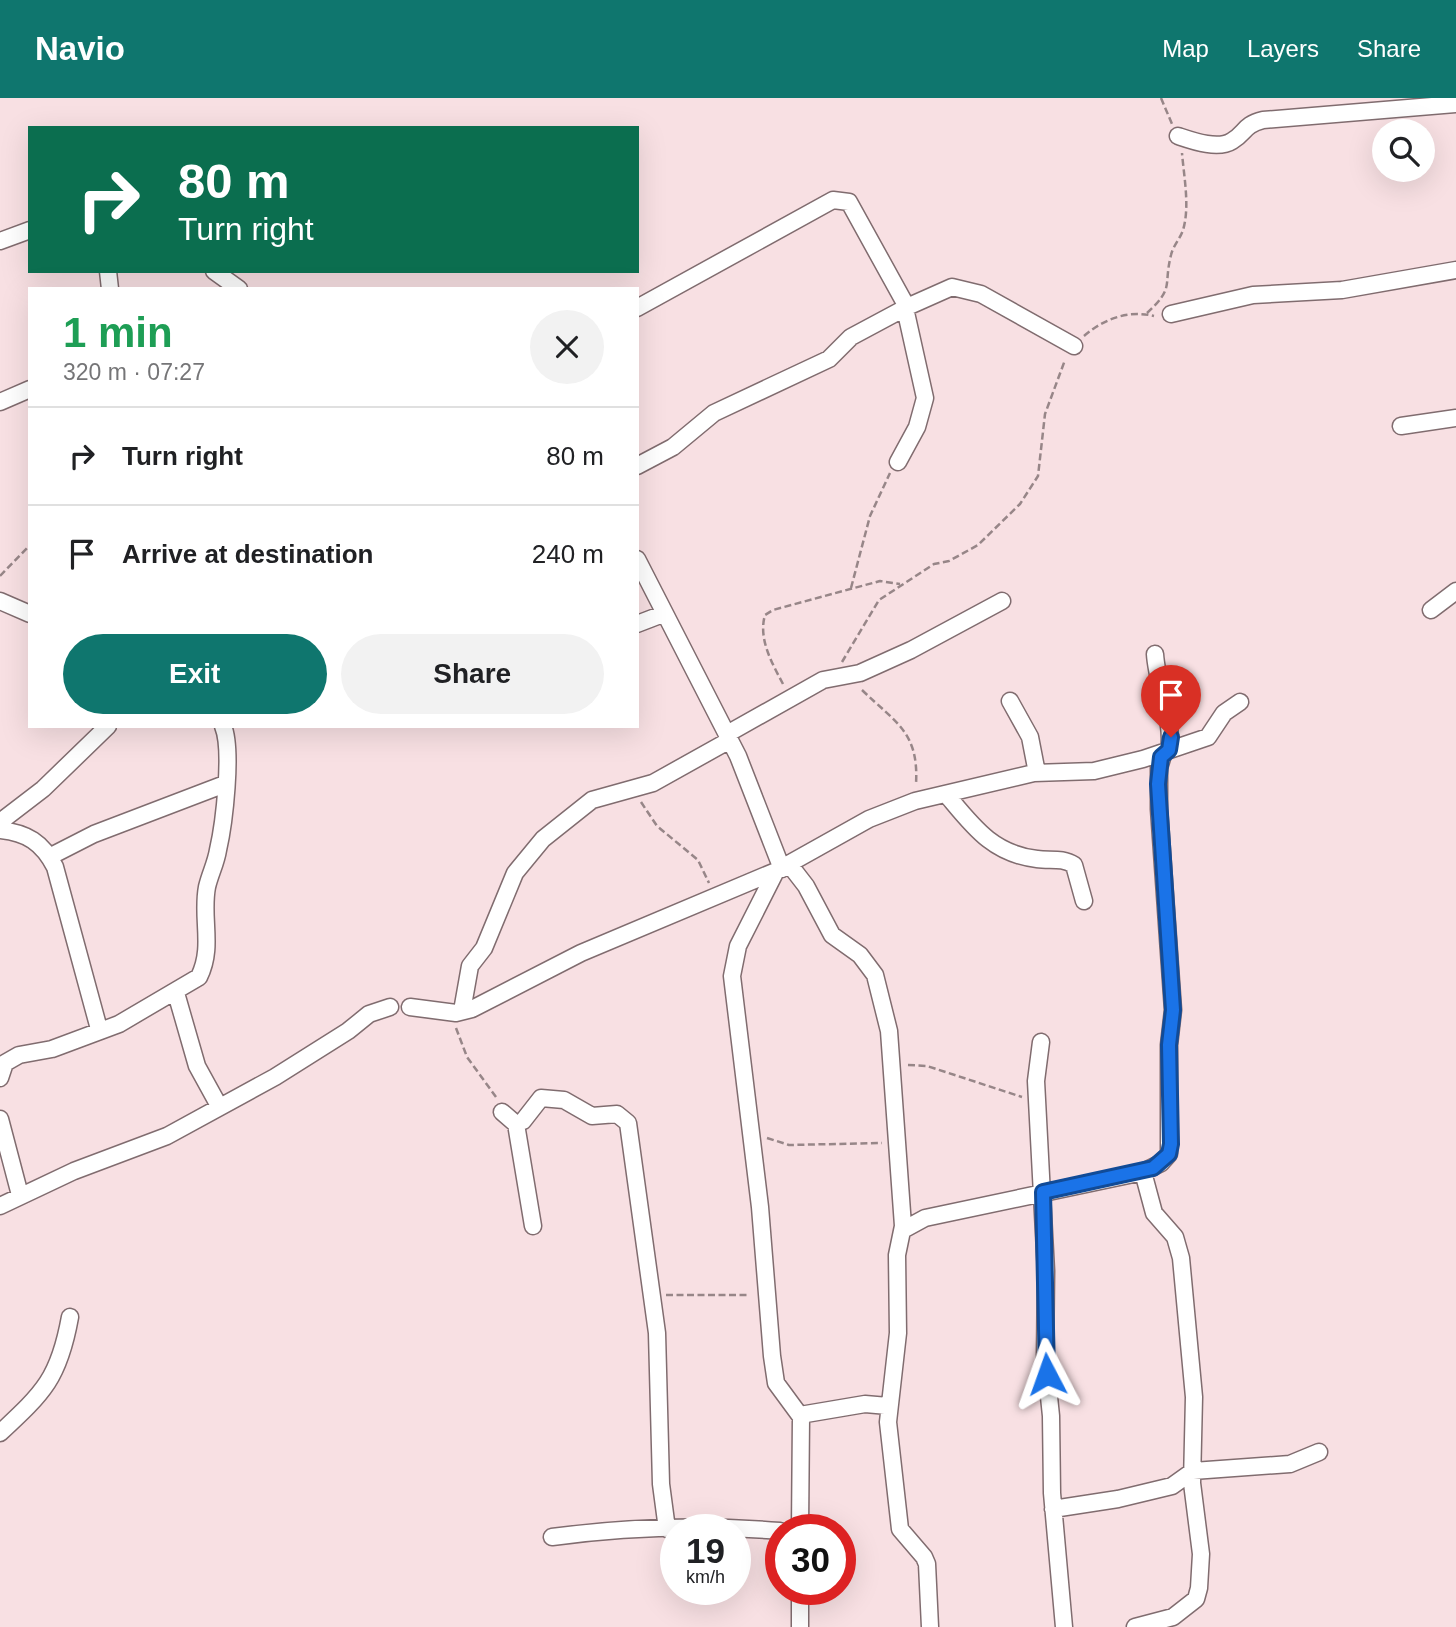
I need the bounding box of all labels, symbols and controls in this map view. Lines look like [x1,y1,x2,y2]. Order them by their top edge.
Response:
text: Navio [35,30,125,67]
text: Map [1162,35,1209,62]
text: Layers [1247,35,1319,62]
text: Share [1357,35,1421,62]
map controls [1372,119,1435,182]
button: search [1372,119,1435,182]
icon: right [63,154,154,245]
text: 80 m [178,154,290,208]
text: Turn right [178,211,314,247]
text: 1 min [63,309,173,356]
button: close [530,310,604,384]
text: 320 m · 07:27 [63,359,205,385]
icon: right [63,437,101,475]
text: Turn right [122,441,243,471]
text: 80 m [546,441,604,471]
icon: arrive [63,535,101,573]
text: Arrive at destination [122,539,373,569]
text: 240 m [532,539,604,569]
button: Exit [63,634,327,714]
button: Share [341,634,604,714]
pin [1141,665,1201,737]
icon: arrive [1152,676,1190,714]
position arrow [1010,1337,1084,1411]
speed limit sign: 30 [765,1514,856,1605]
text: 19 [686,1531,725,1570]
text: km/h [686,1567,725,1587]

